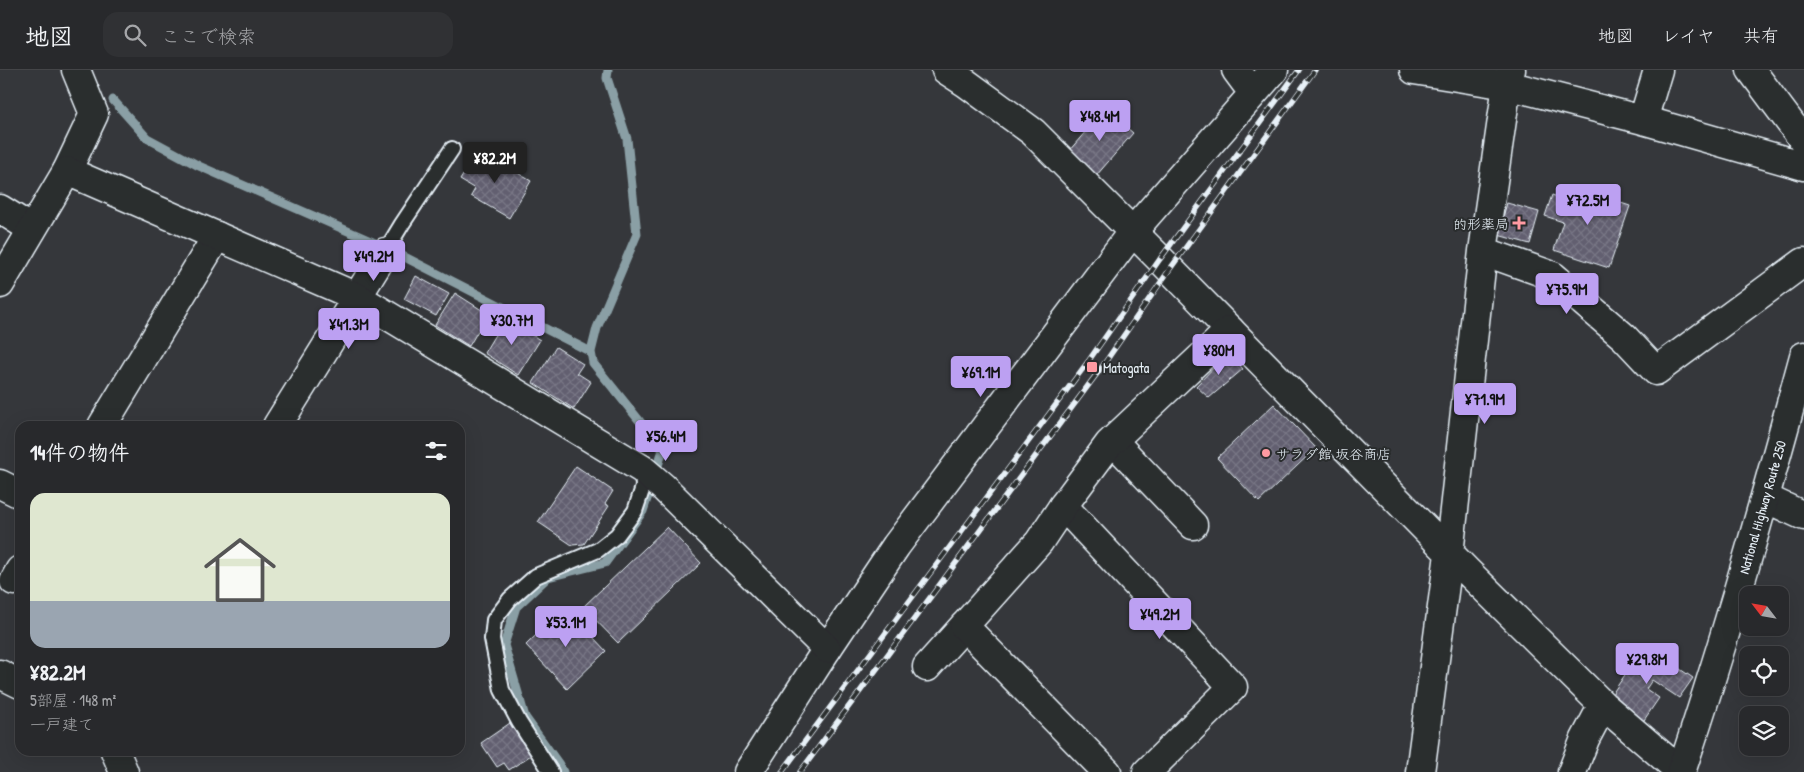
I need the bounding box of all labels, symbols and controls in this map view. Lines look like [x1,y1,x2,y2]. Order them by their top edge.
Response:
search box [103,12,453,57]
text: 地図 [25,20,73,52]
icon: search [121,21,149,49]
text: ここで検索 [161,23,256,49]
text: 地図 [1598,23,1634,48]
text: レイヤ [1662,23,1715,48]
text: 共有 [1743,23,1779,48]
pin: ¥48.4M [1059,100,1141,142]
text: ¥48.4M [1080,105,1120,127]
pin: ¥82.2M [454,142,536,184]
text: ¥82.2M [474,147,516,169]
pin: ¥72.5M [1547,184,1629,226]
text: ¥72.5M [1567,189,1609,211]
place label: 的形薬局 [1453,214,1509,233]
marker: 的形薬局 [1513,217,1525,229]
pin: ¥49.2M [333,240,415,282]
text: ¥49.2M [354,245,394,267]
pin: ¥75.9M [1526,272,1608,315]
text: ¥75.9M [1547,278,1587,300]
pin: ¥30.7M [471,304,553,346]
pin: ¥41.3M [308,308,390,350]
text: ¥30.7M [491,309,533,331]
text: ¥41.3M [329,313,369,335]
pin: ¥80M [1189,334,1249,376]
text: ¥80M [1203,339,1235,361]
pin: ¥69.1M [940,356,1022,398]
place label: Matogata [1103,358,1150,378]
marker: Matogata [1085,360,1099,374]
text: ¥69.1M [962,361,1000,383]
pin: ¥71.9M [1444,382,1526,425]
text: ¥71.9M [1465,388,1505,410]
pin: ¥56.4M [625,420,707,462]
text: ¥56.4M [646,425,686,447]
icon: filters [422,437,450,465]
text: 14件の物件 [30,438,130,467]
street label: National Highway Route 250 [1734,438,1791,576]
place label: サラダ館 坂谷商店 [1276,444,1391,463]
marker: サラダ館 坂谷商店 [1260,447,1272,459]
icon: home [195,525,285,615]
north arrow [1739,586,1789,636]
map controls [1739,586,1789,756]
pin: ¥49.2M [1119,598,1201,640]
text: ¥49.2M [1140,603,1180,625]
pin: ¥53.1M [525,606,607,648]
text: ¥53.1M [546,611,586,633]
pin: ¥29.8M [1606,642,1688,685]
button: locate [1739,646,1789,696]
text: ¥29.8M [1627,648,1667,670]
text: ¥82.2M [30,658,85,687]
text: 5部屋 · 148 m² [30,689,116,711]
button: layers [1739,706,1789,756]
text: 一戸建て [30,713,94,735]

